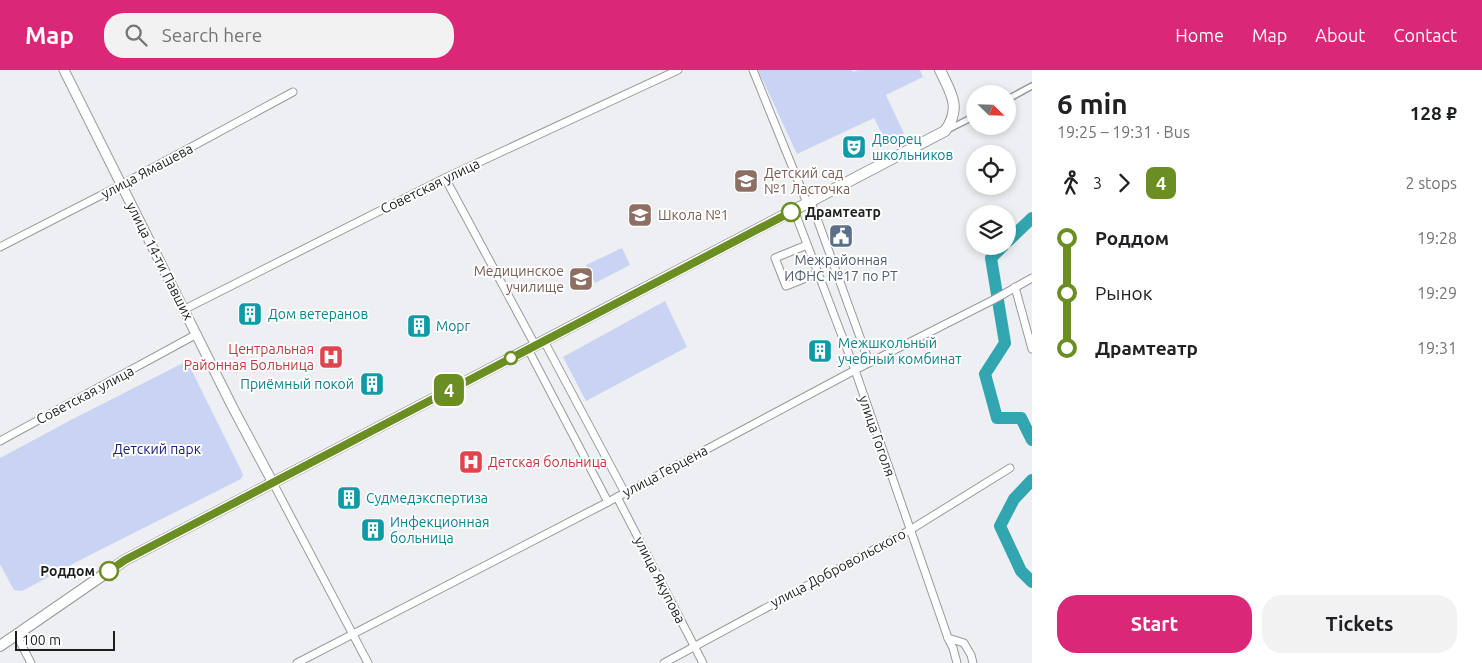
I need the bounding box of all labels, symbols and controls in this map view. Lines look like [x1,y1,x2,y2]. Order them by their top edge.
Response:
search box [104,13,454,58]
icon: search [122,21,150,49]
text: Map [25,22,74,49]
text: Search here [162,24,262,46]
text: Home [1175,25,1224,45]
text: Map [1252,25,1287,45]
text: About [1315,25,1365,45]
text: Contact [1393,25,1457,45]
north arrow [966,85,1016,135]
map controls [966,85,1016,255]
text: 6 min [1057,88,1128,119]
text: 128 ₽ [1410,102,1457,124]
text: 19:25 – 19:31 · Bus [1057,123,1190,141]
place label: Дворец школьников [872,131,953,163]
theatre icon: Дворец школьников [841,134,867,160]
street label: улица Ямашева [98,140,196,202]
button: locate [966,145,1016,195]
street label: Советская улица [378,155,482,217]
place label: Детский сад №1 Ласточка [764,165,850,197]
school or university icon: Детский сад №1 Ласточка [733,168,759,194]
icon: walk [1057,169,1085,197]
icon: forward [1110,169,1138,197]
text: 4 [1156,173,1166,193]
text: 3 [1093,174,1102,192]
text: 2 stops [1405,174,1457,192]
street label: улица 14-ти Павших [123,199,197,323]
school or university icon: Школа №1 [627,202,653,228]
marker: Драмтеатр [781,202,801,222]
place label: Драмтеатр [805,204,881,220]
button: layers [966,205,1016,255]
place label: Школа №1 [658,207,729,223]
public building icon: Межрайонная ИФНС №17 по РТ [828,223,854,249]
text: Роддом [1095,227,1169,249]
text: 19:28 [1417,229,1457,247]
place label: Межрайонная ИФНС №17 по РТ [784,252,898,284]
place label: Медицинское училище [474,263,564,295]
school or university icon: Медицинское училище [568,266,594,292]
text: Рынок [1095,282,1153,304]
text: 19:29 [1417,284,1457,302]
building icon: Дом ветеранов [237,301,263,327]
place label: Дом ветеранов [268,306,368,322]
building icon: Морг [406,313,432,339]
place label: Морг [436,318,471,334]
place label: Межшкольный учебный комбинат [838,335,961,367]
text: Драмтеатр [1095,337,1198,359]
building icon: Межшкольный учебный комбинат [807,338,833,364]
text: 19:31 [1417,339,1457,357]
place label: Центральная Районная Больница [184,341,314,373]
hospital icon: Центральная Районная Больница [318,344,344,370]
unlabelled marker [504,351,518,365]
street label: Советская улица [33,362,137,428]
building icon: Приёмный покой [359,371,385,397]
line badge: 4 [433,374,465,406]
place label: Приёмный покой [240,376,354,392]
text: 4 [444,380,454,400]
street label: улица Гоголя [856,393,898,479]
park label: Детский парк [113,441,201,457]
street label: улица Герцена [620,442,710,500]
hospital icon: Детская больница [458,449,484,475]
place label: Детская больница [488,454,607,470]
building icon: Судмедэкспертиза [336,485,362,511]
place label: Судмедэкспертиза [366,490,488,506]
place label: Инфекционная больница [390,514,489,546]
building icon: Инфекционная больница [360,517,386,543]
street label: улица Добровольского [768,526,908,610]
street label: улица Якупова [631,534,689,626]
marker: Роддом [99,561,119,581]
place label: Роддом [40,563,95,579]
button: Start [1057,595,1252,653]
button: Tickets [1262,595,1457,653]
scale bar [15,628,115,651]
text: 100 m [22,632,61,648]

